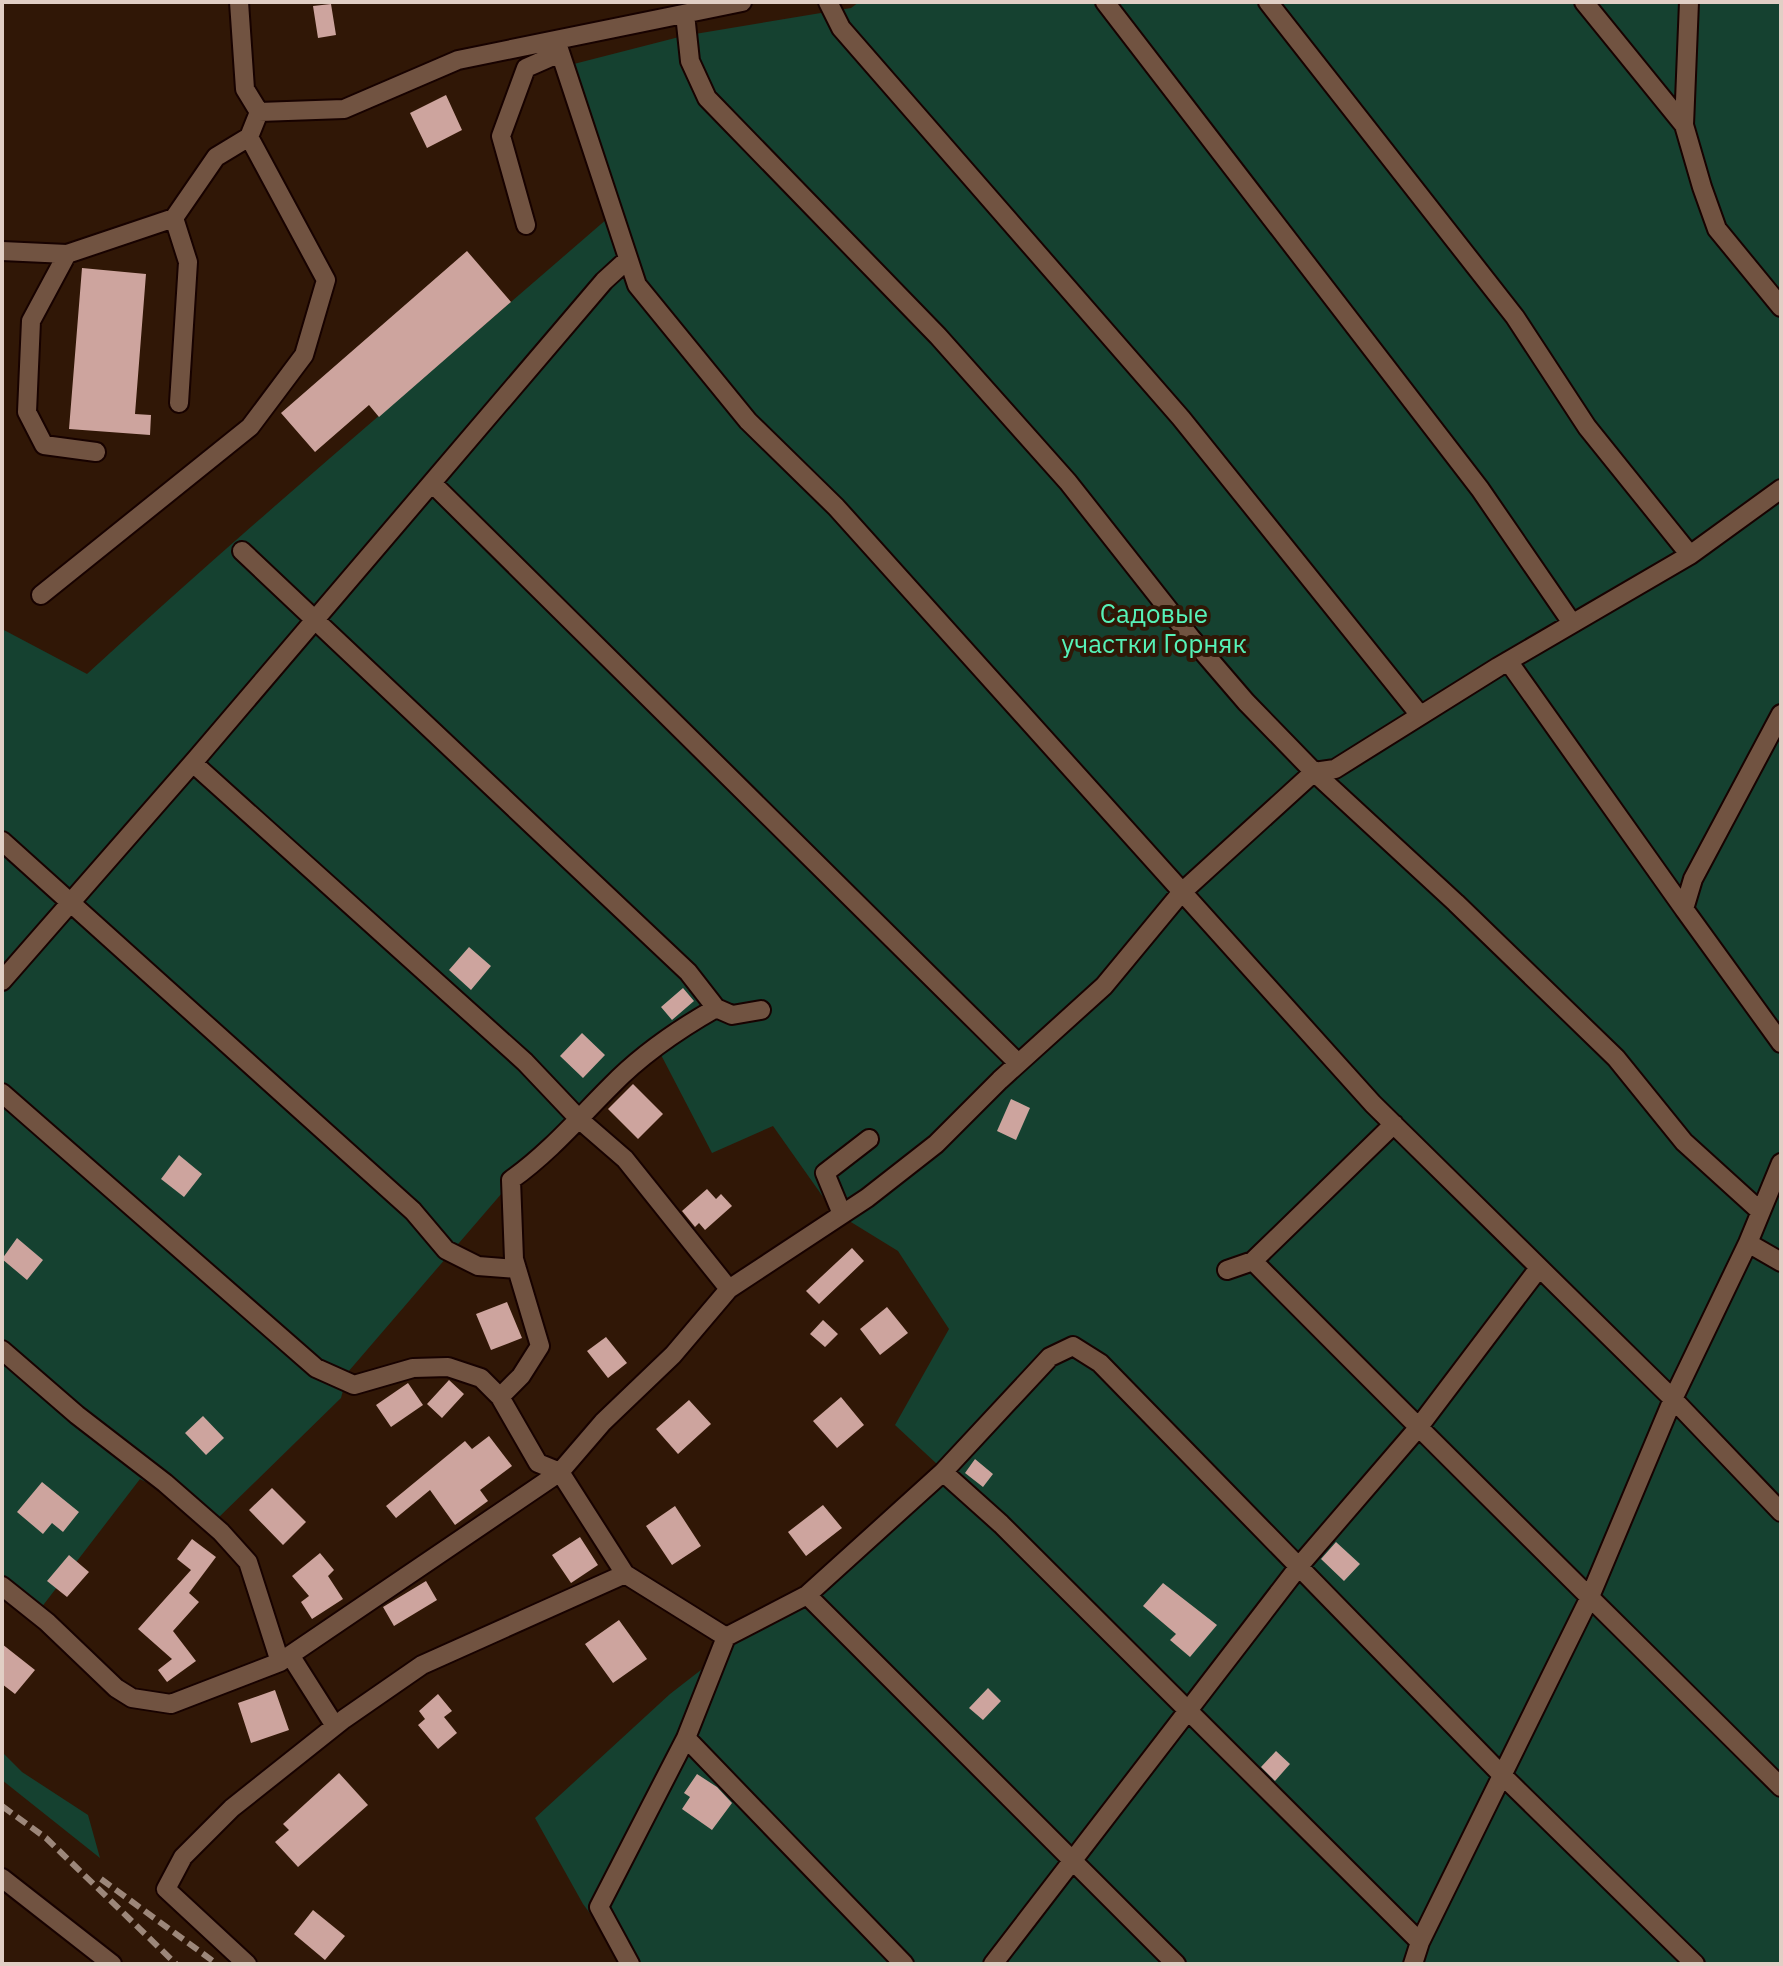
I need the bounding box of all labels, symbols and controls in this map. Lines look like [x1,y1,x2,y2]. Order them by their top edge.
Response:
park label: Садовые участки Горняк [1061,596,1247,660]

